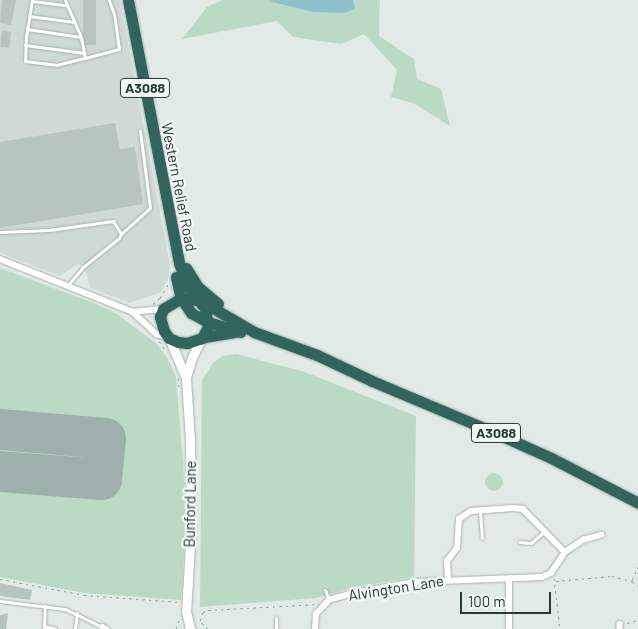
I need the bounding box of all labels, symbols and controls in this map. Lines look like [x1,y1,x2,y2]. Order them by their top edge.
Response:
road number: A3088 [119,76,171,100]
street label: Western Relief Road [158,121,200,253]
road number: A3088 [470,422,522,444]
street label: Bunford Lane [180,460,200,548]
street label: Alvington Lane [347,572,445,604]
scale bar [463,582,554,614]
text: 100 m [468,592,506,610]

